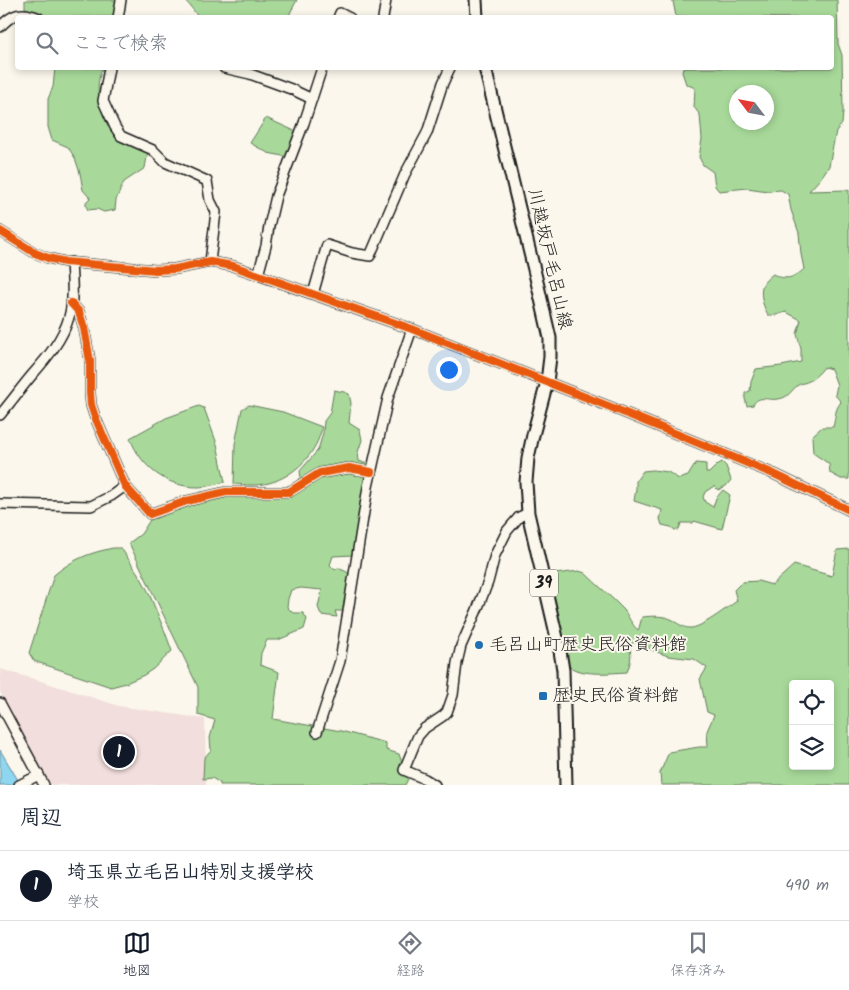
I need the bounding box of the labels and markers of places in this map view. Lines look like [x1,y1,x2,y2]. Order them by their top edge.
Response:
place label: 毛呂山町歴史民俗資料館 [489,631,687,660]
marker: 毛呂山町歴史民俗資料館 [473,639,485,651]
place label: 歴史民俗資料館 [553,682,679,711]
marker: 歴史民俗資料館 [537,690,549,702]
pin: 1 [103,733,135,771]

